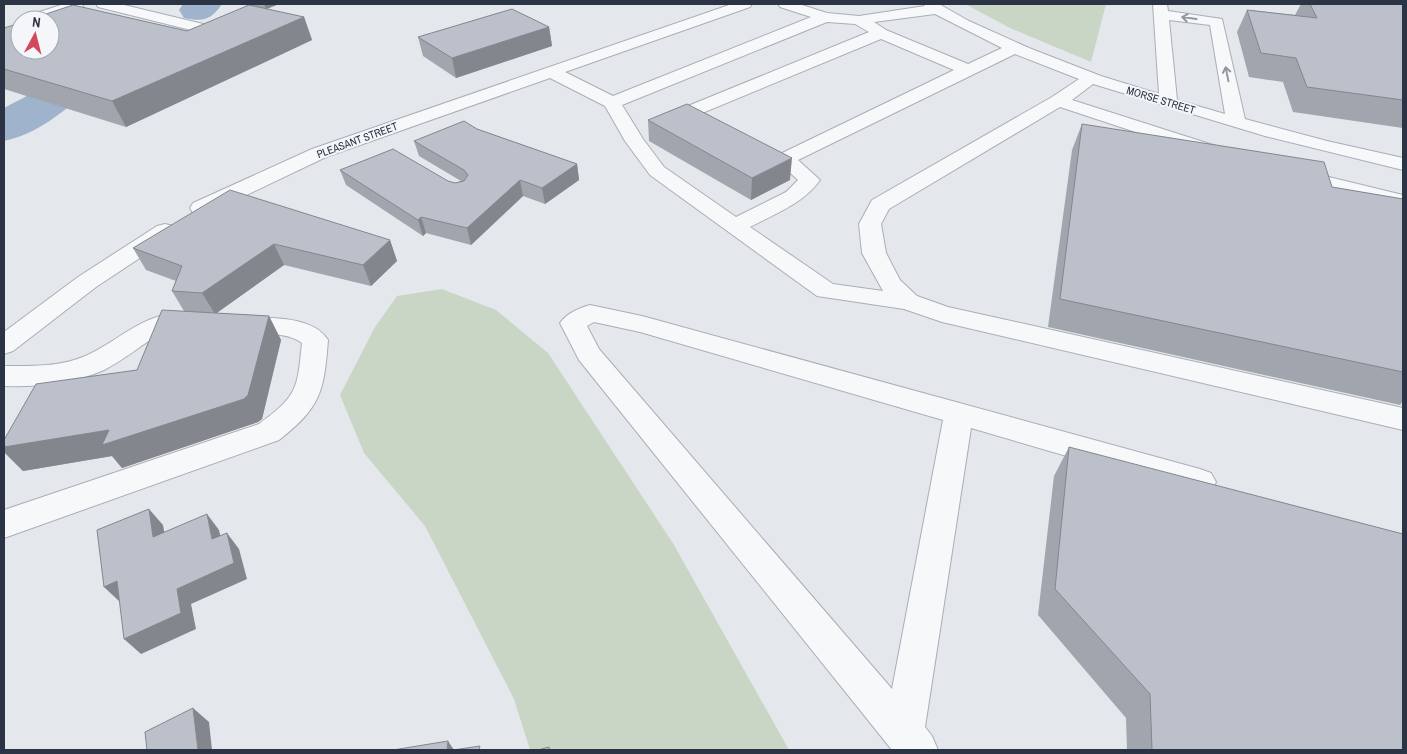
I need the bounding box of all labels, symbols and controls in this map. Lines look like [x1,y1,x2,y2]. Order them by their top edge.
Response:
north arrow [10,10,60,60]
text: N [31,13,42,32]
one-way arrow [1181,13,1197,23]
one-way arrow [1222,67,1232,83]
street label: MORSE STREET [1125,83,1198,117]
street label: PLEASANT STREET [315,119,400,161]

